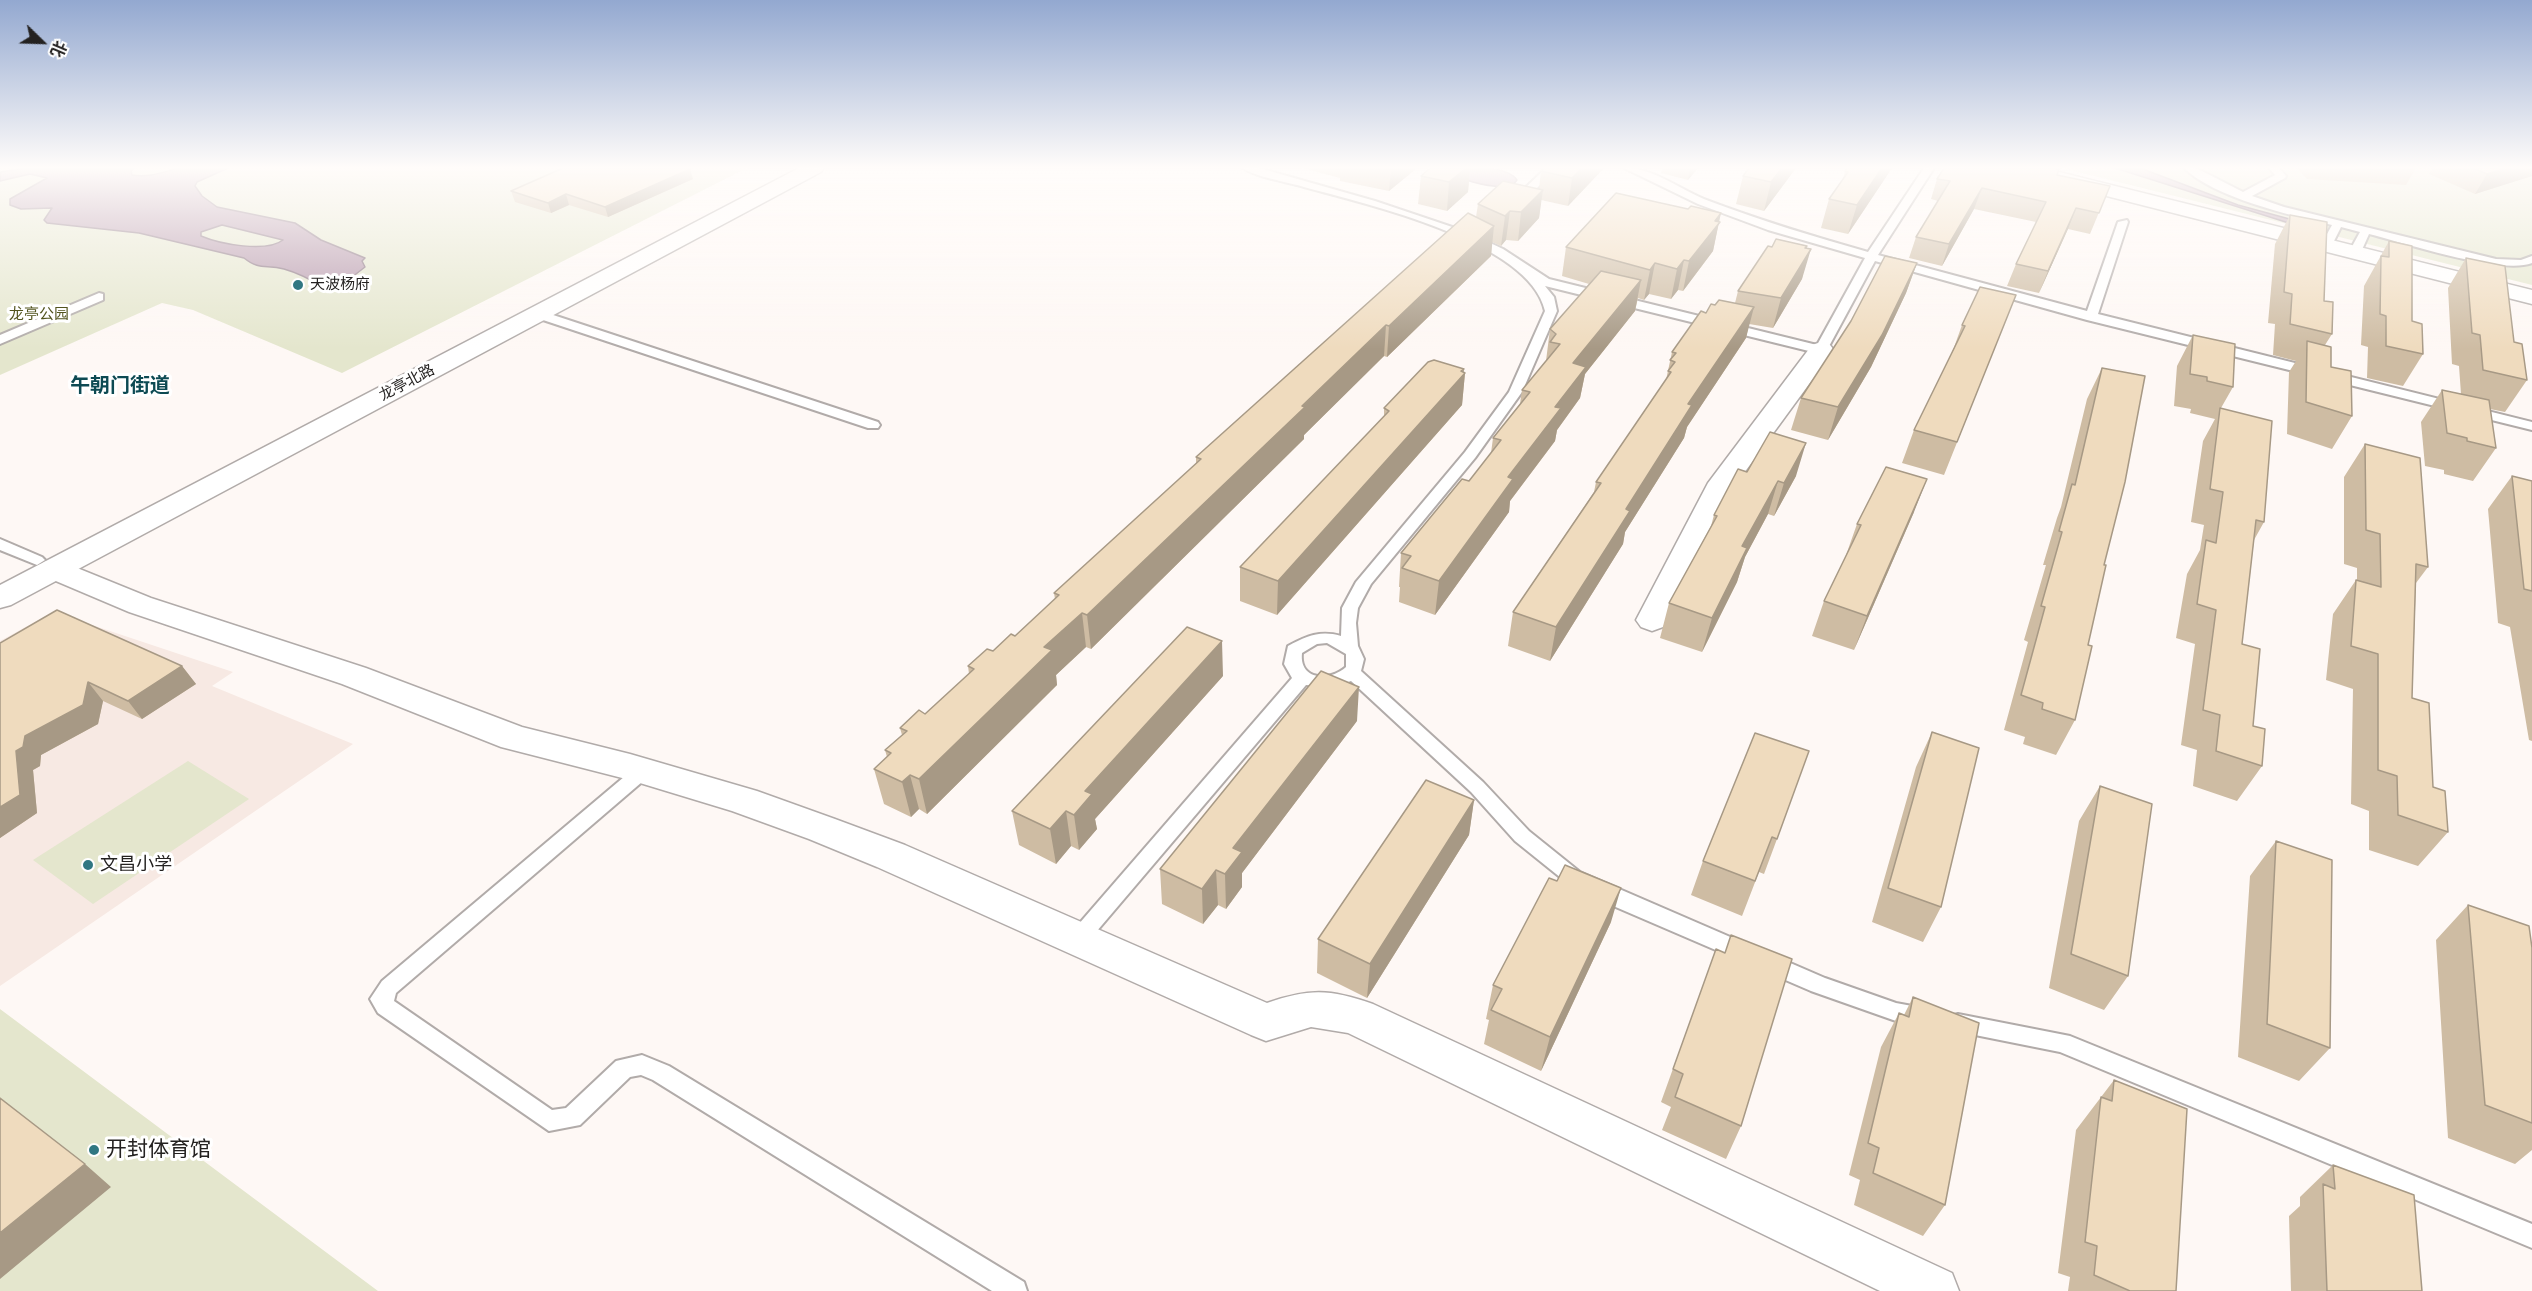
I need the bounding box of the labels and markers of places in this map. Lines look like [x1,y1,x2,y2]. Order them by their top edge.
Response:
place label: 天波杨府 [310,276,370,294]
marker: 天波杨府 [291,278,305,292]
place label: 文昌小学 [100,854,172,876]
marker: 文昌小学 [81,858,95,872]
place label: 开封体育馆 [106,1137,211,1163]
marker: 开封体育馆 [87,1143,101,1157]

